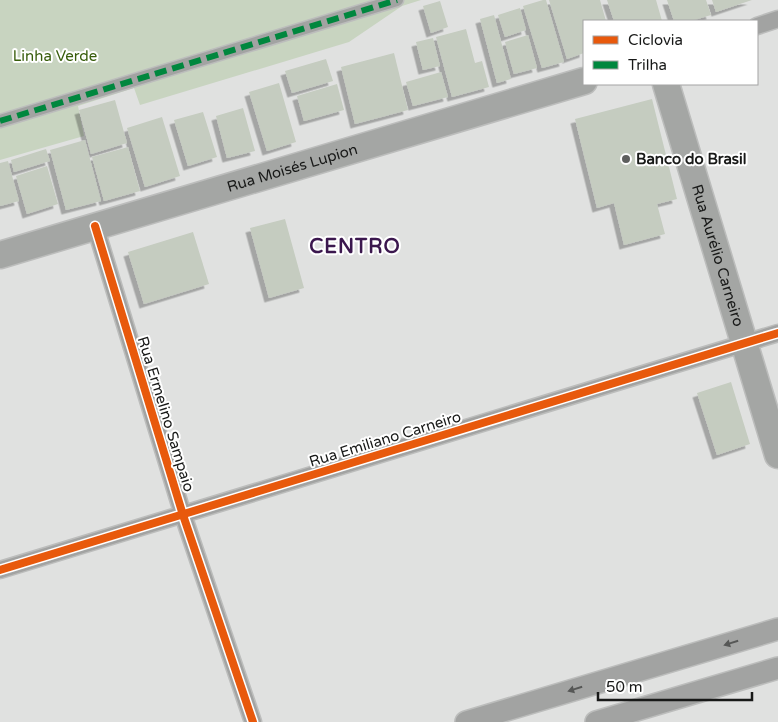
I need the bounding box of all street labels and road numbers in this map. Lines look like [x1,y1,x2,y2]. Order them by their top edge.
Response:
street label: Rua Moisés Lupion [225,140,360,196]
street label: Rua Aurélio Carneiro [688,182,748,329]
street label: Rua Ermelino Sampaio [134,334,198,494]
street label: Rua Emiliano Carneiro [307,407,463,471]

